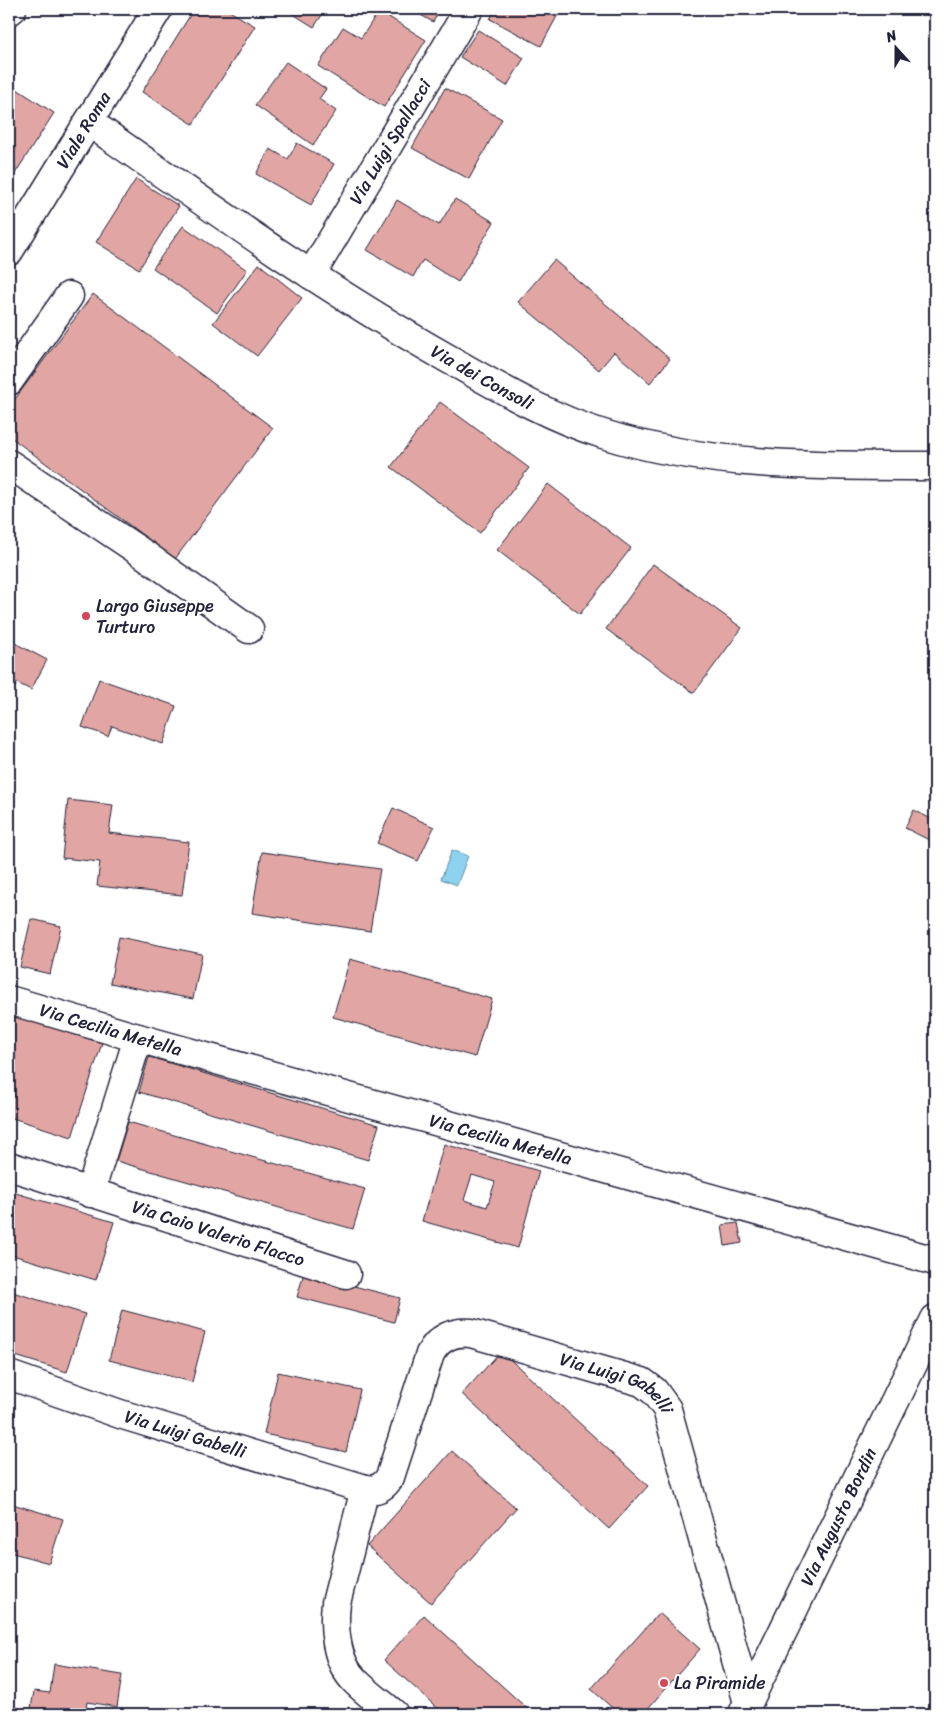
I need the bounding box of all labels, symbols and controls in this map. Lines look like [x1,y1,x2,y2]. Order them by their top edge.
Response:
north arrow [872,22,922,72]
text: N [882,23,901,50]
street label: Via Luigi Spallacci [340,72,441,211]
street label: Viale Roma [47,84,120,175]
street label: Via dei Consoli [424,336,540,420]
place label: Largo Giuseppe Turturo [96,590,214,643]
marker: Largo Giuseppe Turturo [80,610,92,622]
street label: Via Cecilia Metella [36,994,186,1066]
street label: Via Cecilia Metella [426,1104,576,1175]
street label: Via Caio Valerio Flacco [128,1190,309,1276]
street label: Via Luigi Gabelli [556,1343,684,1418]
street label: Via Luigi Gabelli [121,1400,251,1468]
street label: Via Augusto Bordin [791,1442,886,1592]
place label: La Piramide [674,1667,766,1699]
marker: La Piramide [658,1677,670,1689]

